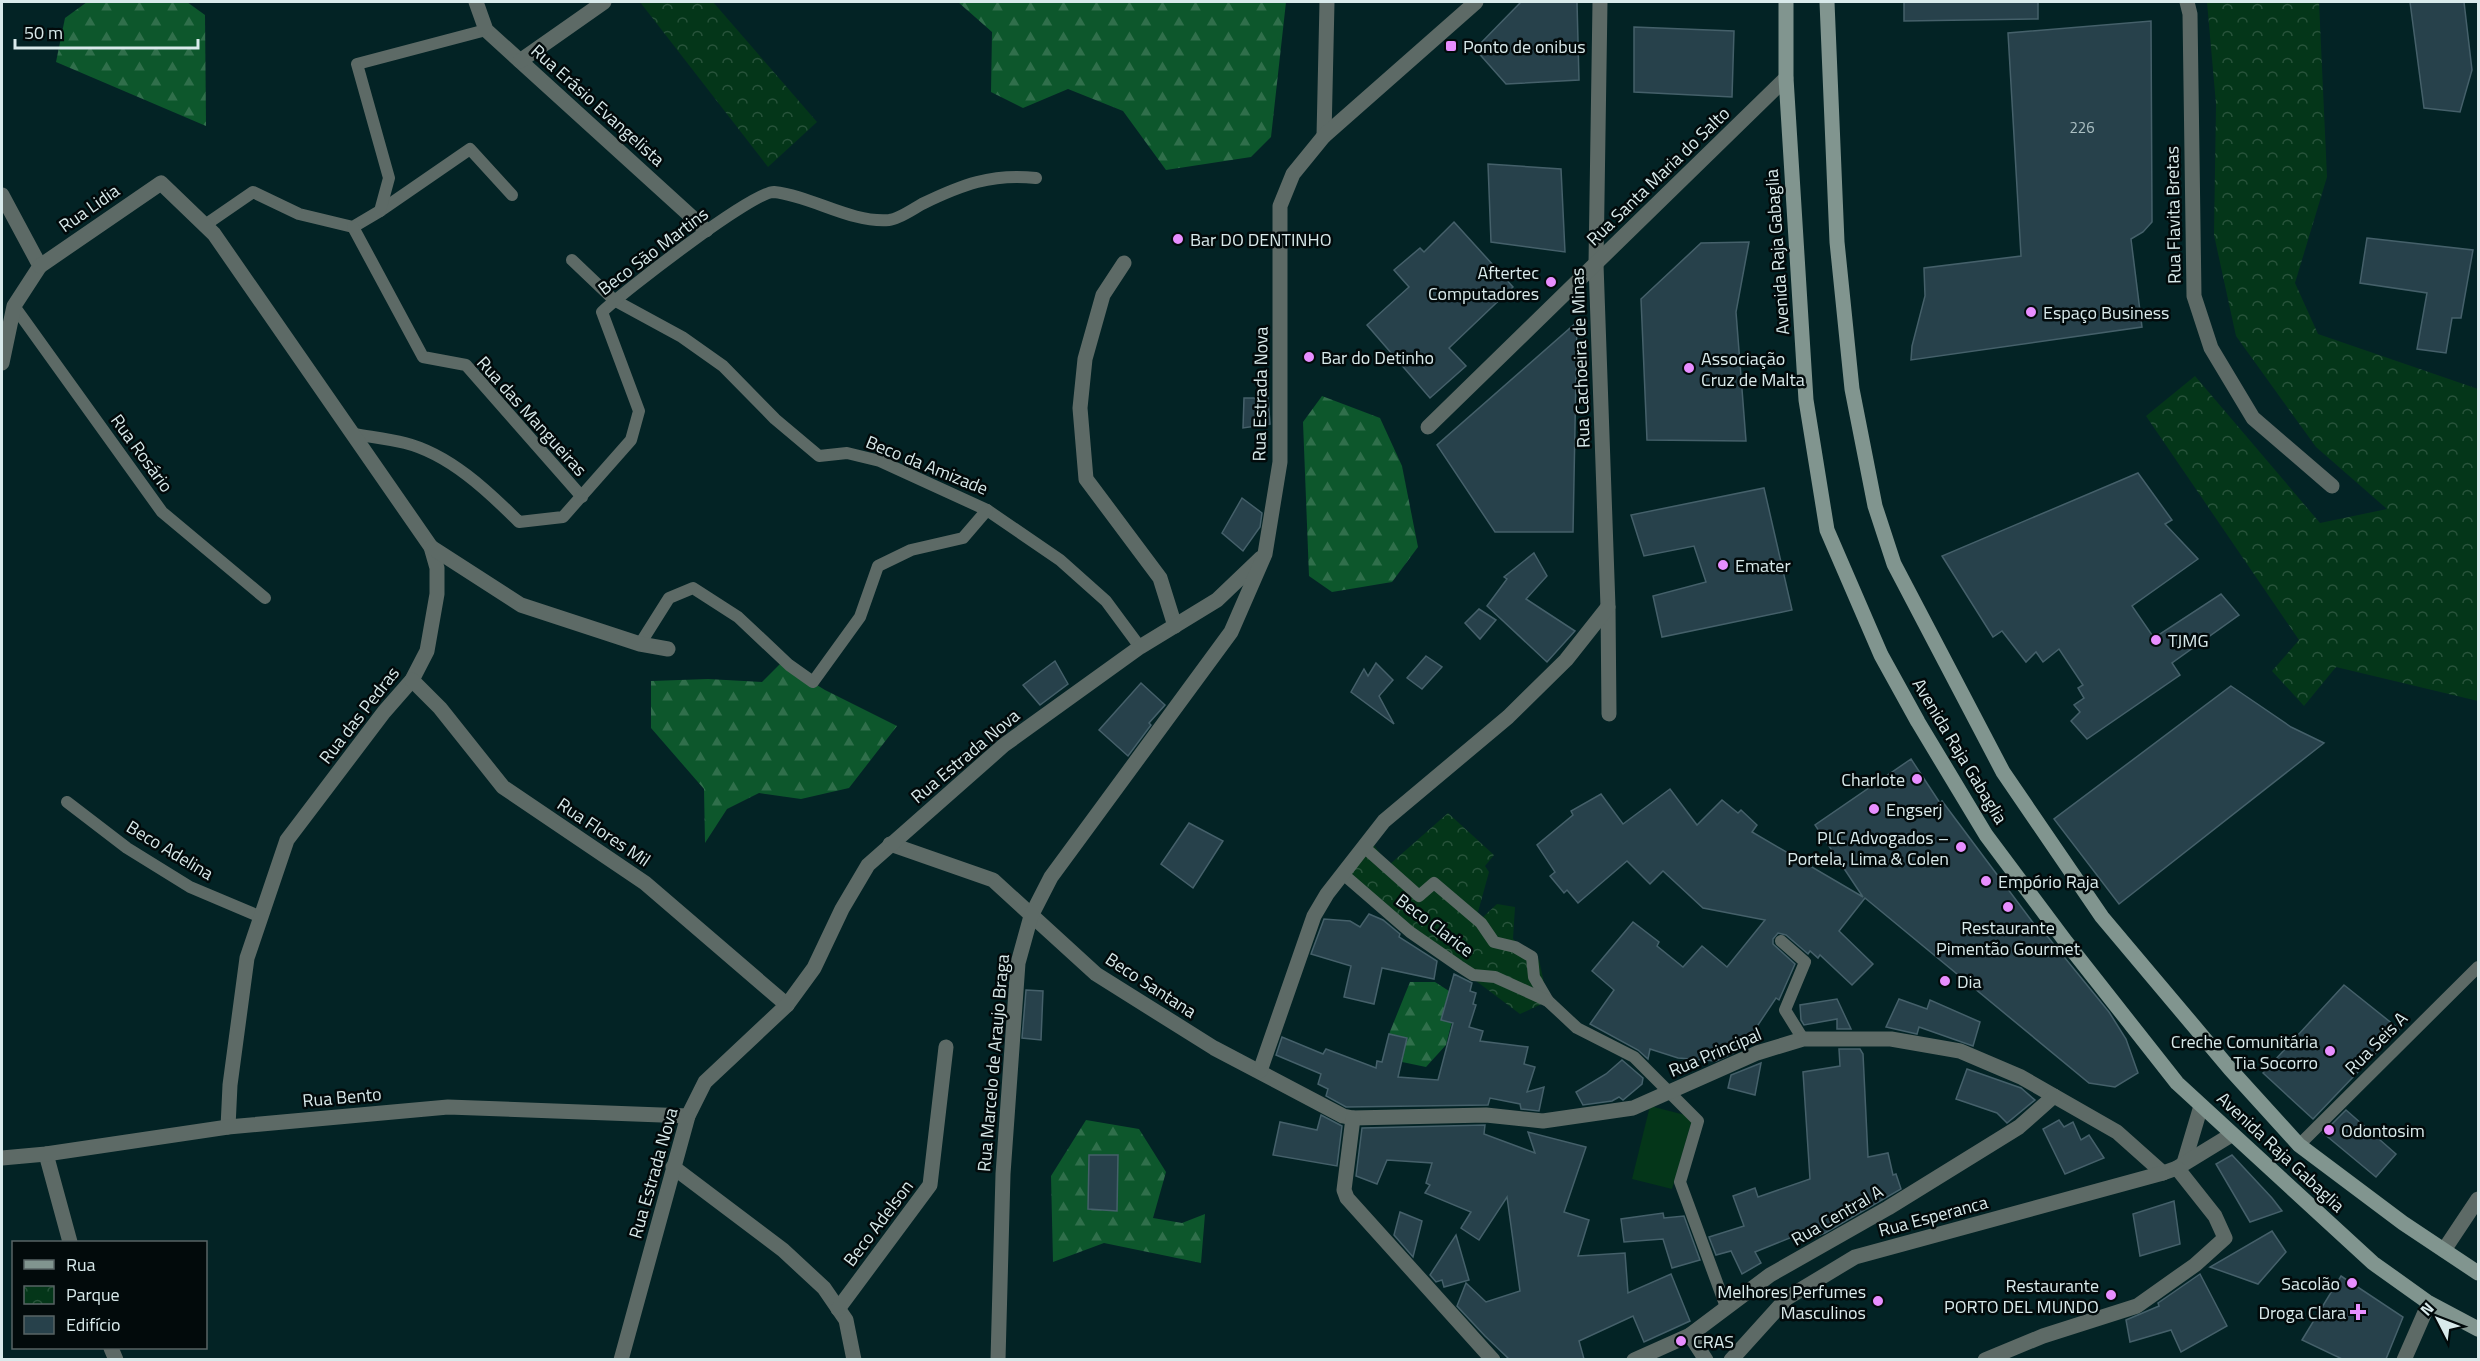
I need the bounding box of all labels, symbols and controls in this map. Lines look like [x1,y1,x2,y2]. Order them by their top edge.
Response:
scale bar [15,12,198,50]
text: 50 m [24,19,63,46]
place label: Ponto de onibus [1463,33,1586,60]
street label: Rua Erásio Evangelista [525,38,671,172]
marker: Ponto de onibus [1444,39,1458,53]
street label: Rua Santa Maria do Salto [1580,100,1736,252]
house number: 226 [2069,116,2095,139]
street label: Rua Flavita Bretas [2158,146,2188,284]
street label: Avenida Raja Gabaglia [1758,168,1796,336]
street label: Rua Lidia [53,177,125,239]
street label: Beco São Martins [592,200,714,302]
place label: Bar DO DENTINHO [1190,226,1332,253]
marker: Bar DO DENTINHO [1171,232,1185,246]
place label: Aftertec Computadores [1428,259,1539,307]
street label: Rua Cachoeira de Minas [1563,267,1597,449]
marker: Aftertec Computadores [1544,275,1558,289]
place label: Espaço Business [2043,299,2170,326]
marker: Espaço Business [2024,305,2038,319]
street label: Rua Estrada Nova [1245,326,1275,462]
place label: Bar do Detinho [1321,344,1434,371]
place label: Associação Cruz de Malta [1701,345,1805,393]
street label: Rua das Mangueiras [471,350,593,482]
marker: Bar do Detinho [1302,350,1316,364]
marker: Associação Cruz de Malta [1682,361,1696,375]
street label: Rua Rosário [104,408,180,498]
street label: Beco da Amizade [862,428,992,502]
place label: Emater [1735,552,1791,579]
marker: Emater [1716,558,1730,572]
place label: TJMG [2168,627,2208,654]
marker: TJMG [2149,633,2163,647]
street label: Rua das Pedras [312,660,406,770]
street label: Avenida Raja Gabaglia [1906,673,2014,829]
street label: Rua Estrada Nova [905,702,1025,810]
place label: Charlote [1841,766,1905,793]
marker: Charlote [1910,772,1924,786]
street label: Rua Flores Mil [552,791,656,873]
place label: Engserj [1886,796,1943,823]
marker: Engserj [1867,802,1881,816]
street label: Beco Adelina [121,813,219,887]
place label: PLC Advogados – Portela, Lima & Colen [1787,824,1949,872]
marker: PLC Advogados – Portela, Lima & Colen [1954,840,1968,854]
place label: Empório Raja [1998,868,2099,895]
marker: Empório Raja [1979,874,1993,888]
street label: Beco Clarice [1390,887,1480,963]
marker: Restaurante Pimentão Gourmet [2001,900,2015,914]
place label: Restaurante Pimentão Gourmet [1936,914,2081,962]
street label: Beco Santana [1100,945,1202,1025]
street label: Rua Marcelo de Araujo Braga [970,953,1016,1173]
place label: Dia [1957,968,1982,995]
marker: Dia [1938,974,1952,988]
street label: Rua Seis A [2338,1005,2414,1081]
street label: Rua Principal [1664,1020,1766,1084]
place label: Creche Comunitária Tia Socorro [2171,1028,2318,1076]
marker: Creche Comunitária Tia Socorro [2323,1044,2337,1058]
street label: Rua Bento [301,1080,383,1114]
street label: Avenida Raja Gabaglia [2211,1085,2351,1219]
street label: Rua Estrada Nova [621,1104,685,1242]
place label: Odontosim [2341,1117,2425,1144]
marker: Odontosim [2322,1123,2336,1137]
street label: Beco Adelson [836,1174,920,1272]
street label: Rua Central A [1786,1178,1888,1252]
street label: Rua Esperanca [1875,1188,1991,1244]
legend [12,1241,207,1349]
text: Rua [66,1251,96,1278]
place label: Sacolão [2281,1270,2340,1297]
place label: Restaurante PORTO DEL MUNDO [1944,1272,2099,1320]
marker: Sacolão [2345,1276,2359,1290]
place label: Melhores Perfumes Masculinos [1717,1278,1866,1326]
text: Parque [66,1281,120,1308]
marker: Restaurante PORTO DEL MUNDO [2104,1288,2118,1302]
north arrow [2408,1289,2468,1349]
marker: Melhores Perfumes Masculinos [1871,1294,1885,1308]
text: N [2414,1297,2439,1321]
place label: Droga Clara [2258,1299,2346,1326]
marker: Droga Clara [2351,1305,2365,1319]
text: Edifício [66,1311,120,1338]
place label: CRAS [1693,1328,1734,1355]
marker: CRAS [1674,1334,1688,1348]

